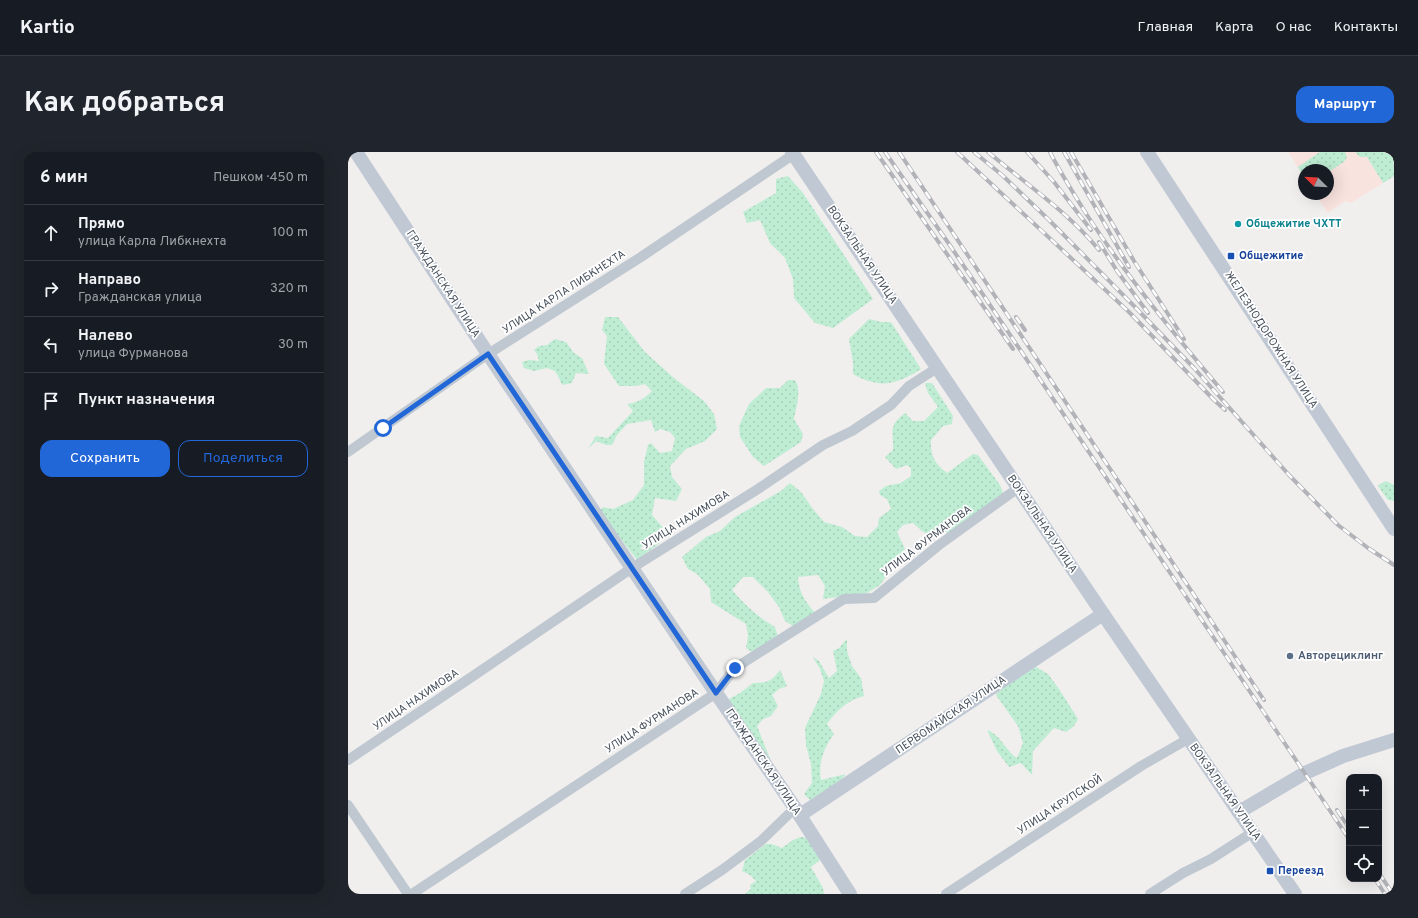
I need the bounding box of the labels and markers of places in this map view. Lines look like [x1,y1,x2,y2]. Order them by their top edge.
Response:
place label: Общежитие ЧХТТ [1246,217,1342,231]
marker: Общежитие ЧХТТ [1233,219,1243,229]
place label: Общежитие [1239,249,1303,263]
marker: Общежитие [1226,251,1236,261]
place label: Авторециклинг [1298,649,1383,663]
marker: Авторециклинг [1285,651,1295,661]
place label: Переезд [1278,864,1324,878]
marker: Переезд [1265,866,1275,876]

